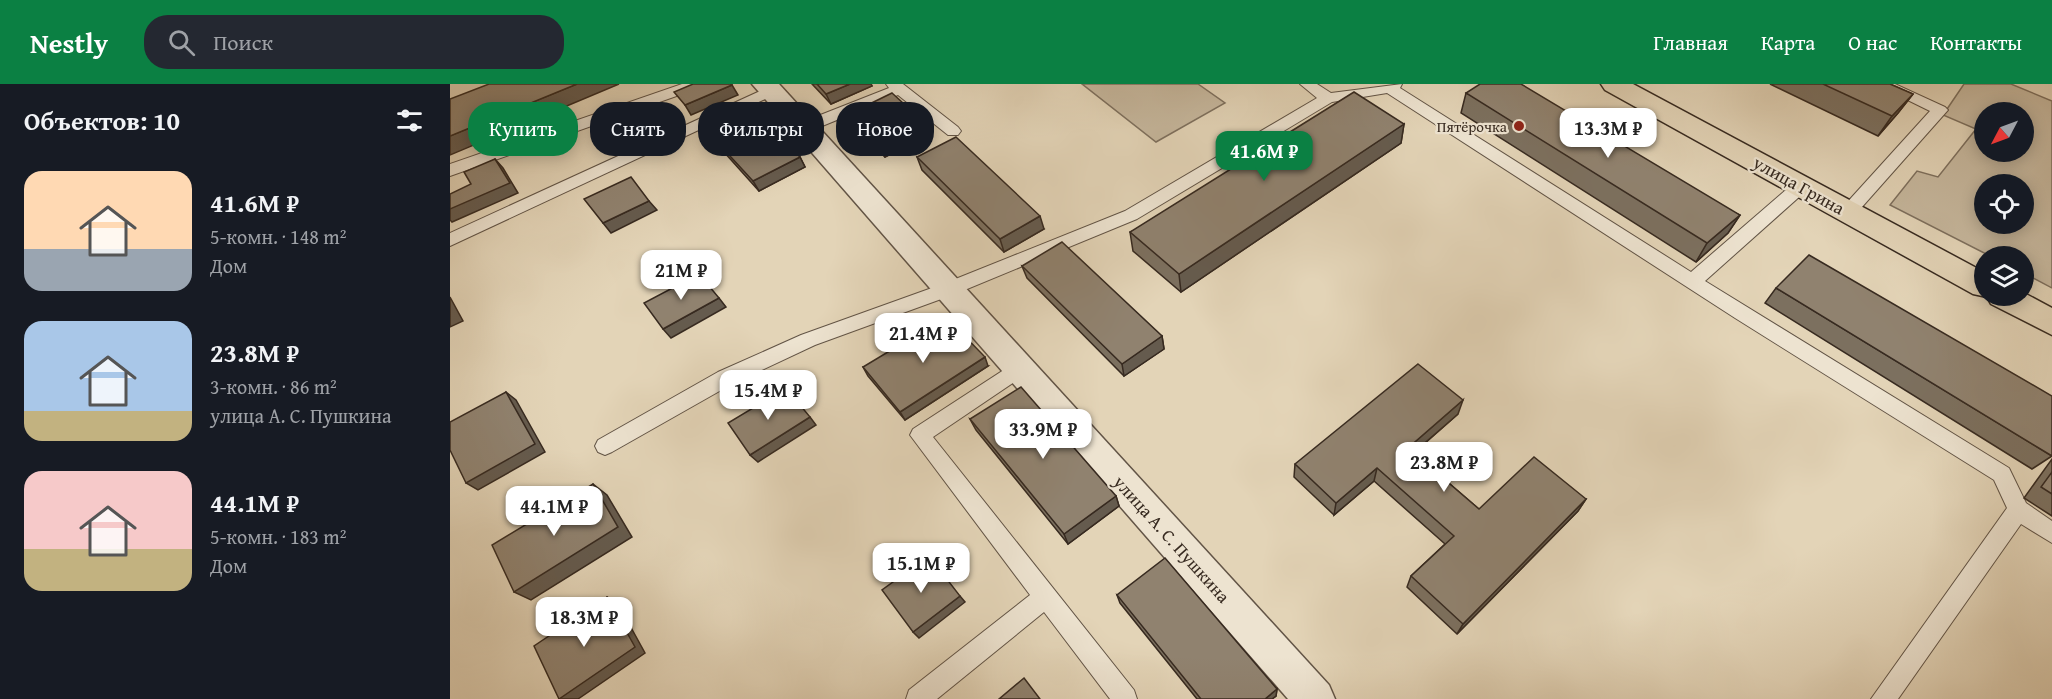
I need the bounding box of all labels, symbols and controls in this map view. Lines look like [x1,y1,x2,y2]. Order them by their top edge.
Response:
search box [144,15,564,69]
text: Nestly [30,22,108,63]
icon: search [165,26,198,59]
text: Поиск [213,26,273,58]
text: Главная [1653,27,1728,58]
text: Карта [1761,27,1815,58]
text: О нас [1848,27,1897,58]
text: Контакты [1930,27,2022,58]
text: Объектов: 10 [24,101,180,140]
chip: Купить [468,102,578,156]
chip: Снять [590,102,686,156]
chip: Фильтры [698,102,824,156]
chip: Новое [836,102,934,156]
north arrow [1974,102,2034,162]
map controls [1974,102,2034,306]
icon: filters [393,104,426,137]
pin: 13.3M ₽ [1553,108,1663,159]
text: 13.3M ₽ [1574,113,1642,142]
place label: Пятёрочка [1437,116,1508,137]
marker: Пятёрочка [1512,119,1526,133]
pin: 41.6M ₽ [1209,131,1319,182]
text: 41.6M ₽ [1230,136,1298,165]
street label: улица Грина [1748,148,1850,221]
button: locate [1974,174,2034,234]
text: 41.6M ₽ [210,183,299,222]
icon: home [72,195,144,267]
text: 5-комн. · 148 m² [210,222,346,251]
button: layers [1974,246,2034,306]
pin: 21M ₽ [639,250,723,301]
text: Дом [210,251,247,280]
text: 21M ₽ [655,255,707,284]
pin: 21.4M ₽ [868,313,978,364]
text: 21.4M ₽ [889,318,957,347]
text: 23.8M ₽ [210,333,299,372]
icon: home [72,345,144,417]
pin: 15.4M ₽ [713,370,823,421]
text: 3-комн. · 86 m² [210,372,337,401]
text: 15.4M ₽ [734,375,802,404]
text: улица А. С. Пушкина [210,401,392,430]
pin: 33.9M ₽ [988,409,1098,460]
text: 33.9M ₽ [1009,414,1077,443]
pin: 23.8M ₽ [1389,442,1499,493]
text: 23.8M ₽ [1410,447,1478,476]
street label: улица А. С. Пушкина [1107,468,1237,609]
text: 44.1M ₽ [210,483,299,522]
pin: 44.1M ₽ [499,486,609,537]
text: 44.1M ₽ [520,491,588,520]
icon: home [72,495,144,567]
text: 5-комн. · 183 m² [210,522,346,551]
pin: 15.1M ₽ [866,543,976,594]
text: 15.1M ₽ [887,548,955,577]
text: Дом [210,551,247,580]
pin: 18.3M ₽ [529,597,639,648]
text: 18.3M ₽ [550,602,618,631]

